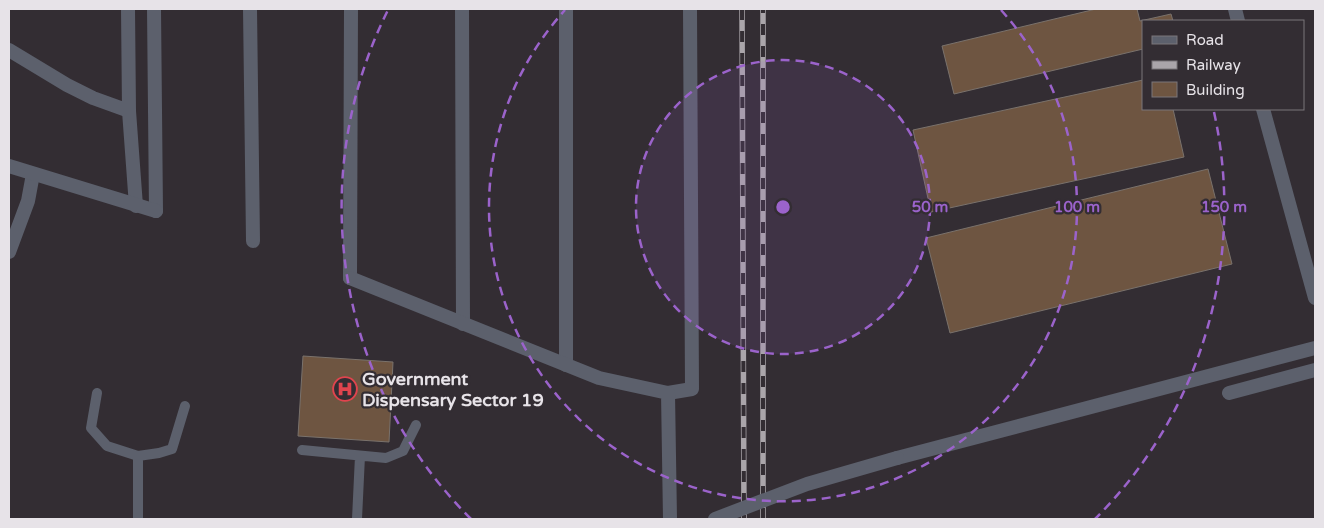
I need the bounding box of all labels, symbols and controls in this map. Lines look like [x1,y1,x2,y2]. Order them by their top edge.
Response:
legend [1142,20,1304,110]
text: Road [1186,31,1224,49]
text: Railway [1186,56,1241,74]
text: Building [1186,81,1245,99]
centre of rings [774,198,792,216]
text: 50 m [912,198,948,216]
text: 100 m [1054,198,1100,216]
text: 150 m [1201,198,1247,216]
place label: Government Dispensary Sector 19 [362,368,544,411]
hospital icon: Government Dispensary Sector 19 [332,376,358,402]

